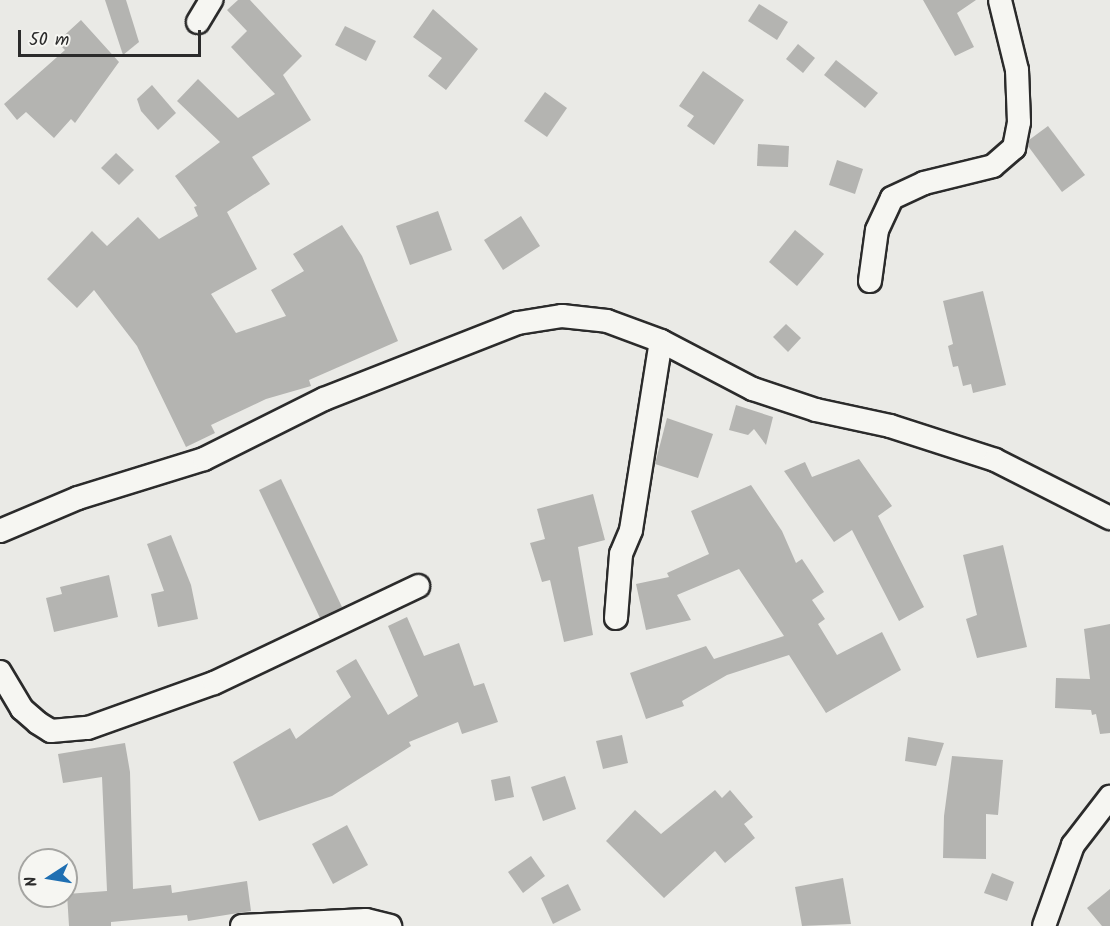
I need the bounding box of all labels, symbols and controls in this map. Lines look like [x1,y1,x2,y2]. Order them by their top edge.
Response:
scale bar [21,18,204,56]
text: 50 m [29,26,69,55]
north arrow [18,848,78,908]
text: N [19,874,45,889]

